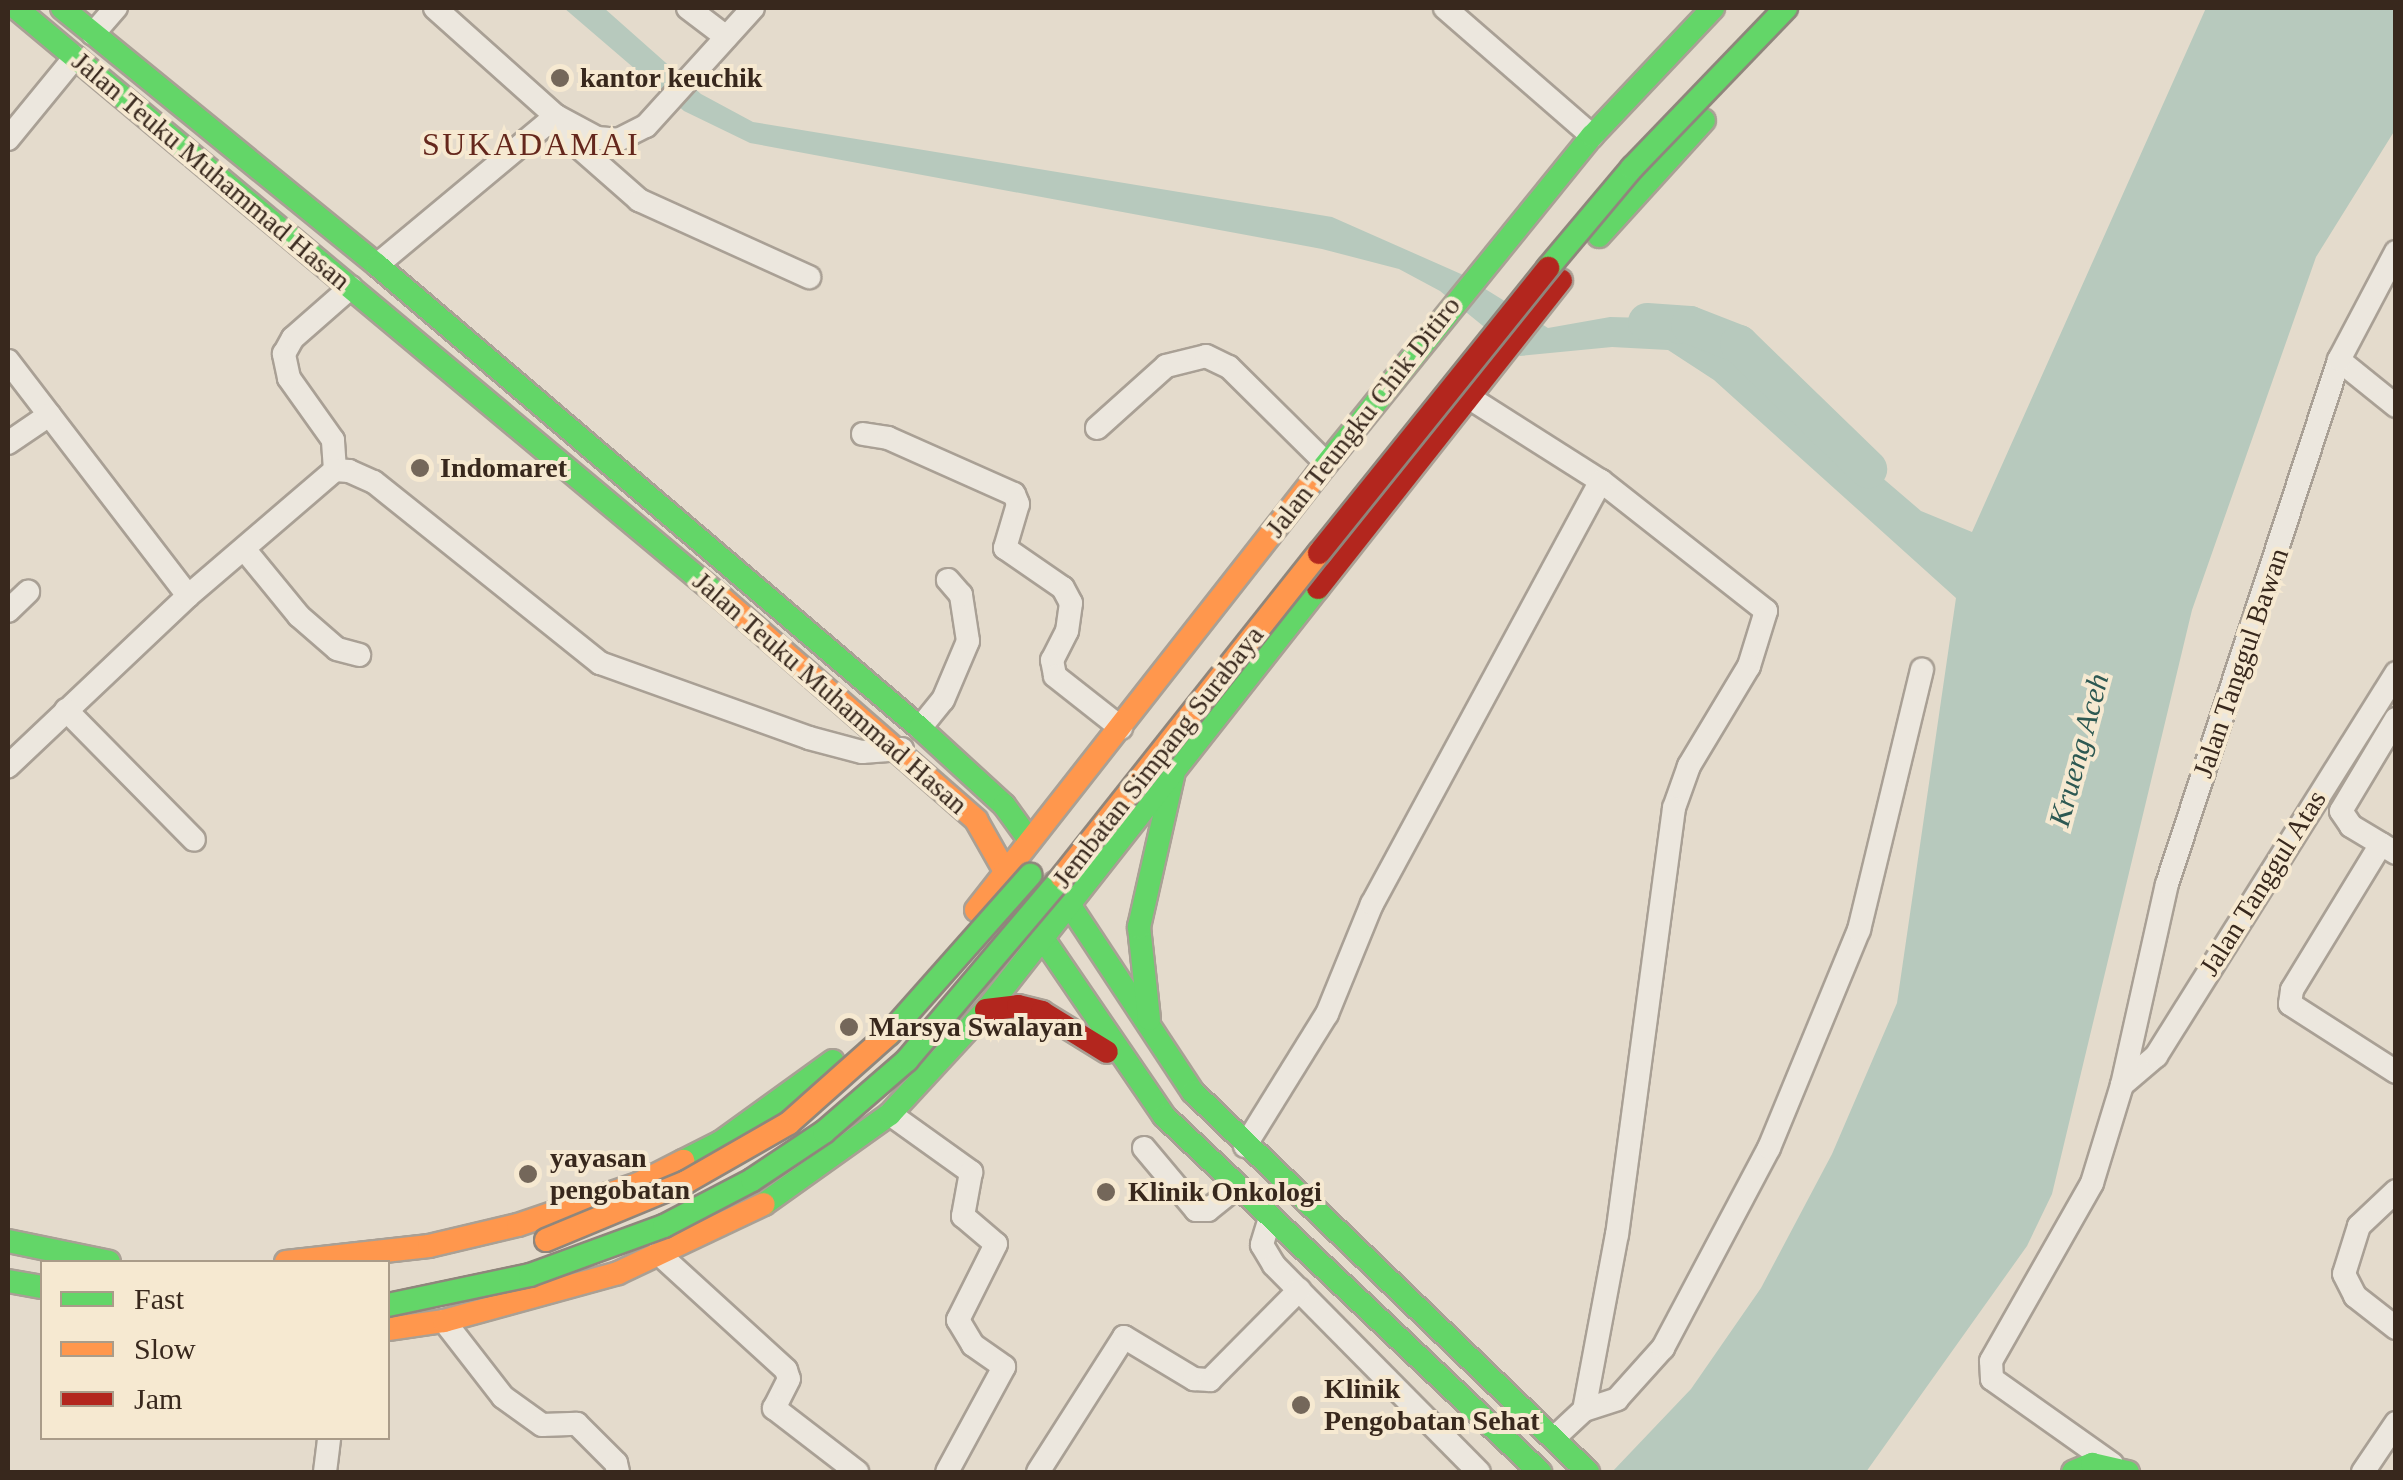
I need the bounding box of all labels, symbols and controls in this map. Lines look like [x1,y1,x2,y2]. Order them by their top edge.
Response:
street label: Jalan Teuku Muhammad Hasan [65,45,357,297]
place label: kantor keuchik [580,61,763,95]
marker: kantor keuchik [549,67,571,89]
district label: SUKADAMAI [422,125,640,163]
street label: Jalan Teungku Chik Ditiro [1258,289,1468,545]
place label: Indomaret [440,451,567,485]
marker: Indomaret [409,457,431,479]
street label: Jalan Tanggul Bawan [2186,544,2296,782]
street label: Jalan Teuku Muhammad Hasan [686,564,974,822]
street label: Jembatan Simpang Surabaya [1045,619,1271,895]
water label: Krueng Aceh [2041,669,2117,831]
street label: Jalan Tanggul Atas [2192,783,2334,983]
place label: Marsya Swalayan [869,1010,1083,1044]
marker: Marsya Swalayan [838,1016,860,1038]
place label: yayasan pengobatan [550,1141,690,1207]
marker: yayasan pengobatan [515,1161,541,1187]
place label: Klinik Onkologi [1128,1175,1322,1209]
marker: Klinik Onkologi [1093,1179,1119,1205]
legend [40,1260,390,1440]
text: Fast [134,1282,184,1315]
text: Slow [134,1332,196,1365]
place label: Klinik Pengobatan Sehat [1324,1372,1539,1438]
text: Jam [134,1382,182,1415]
marker: Klinik Pengobatan Sehat [1288,1392,1314,1418]

